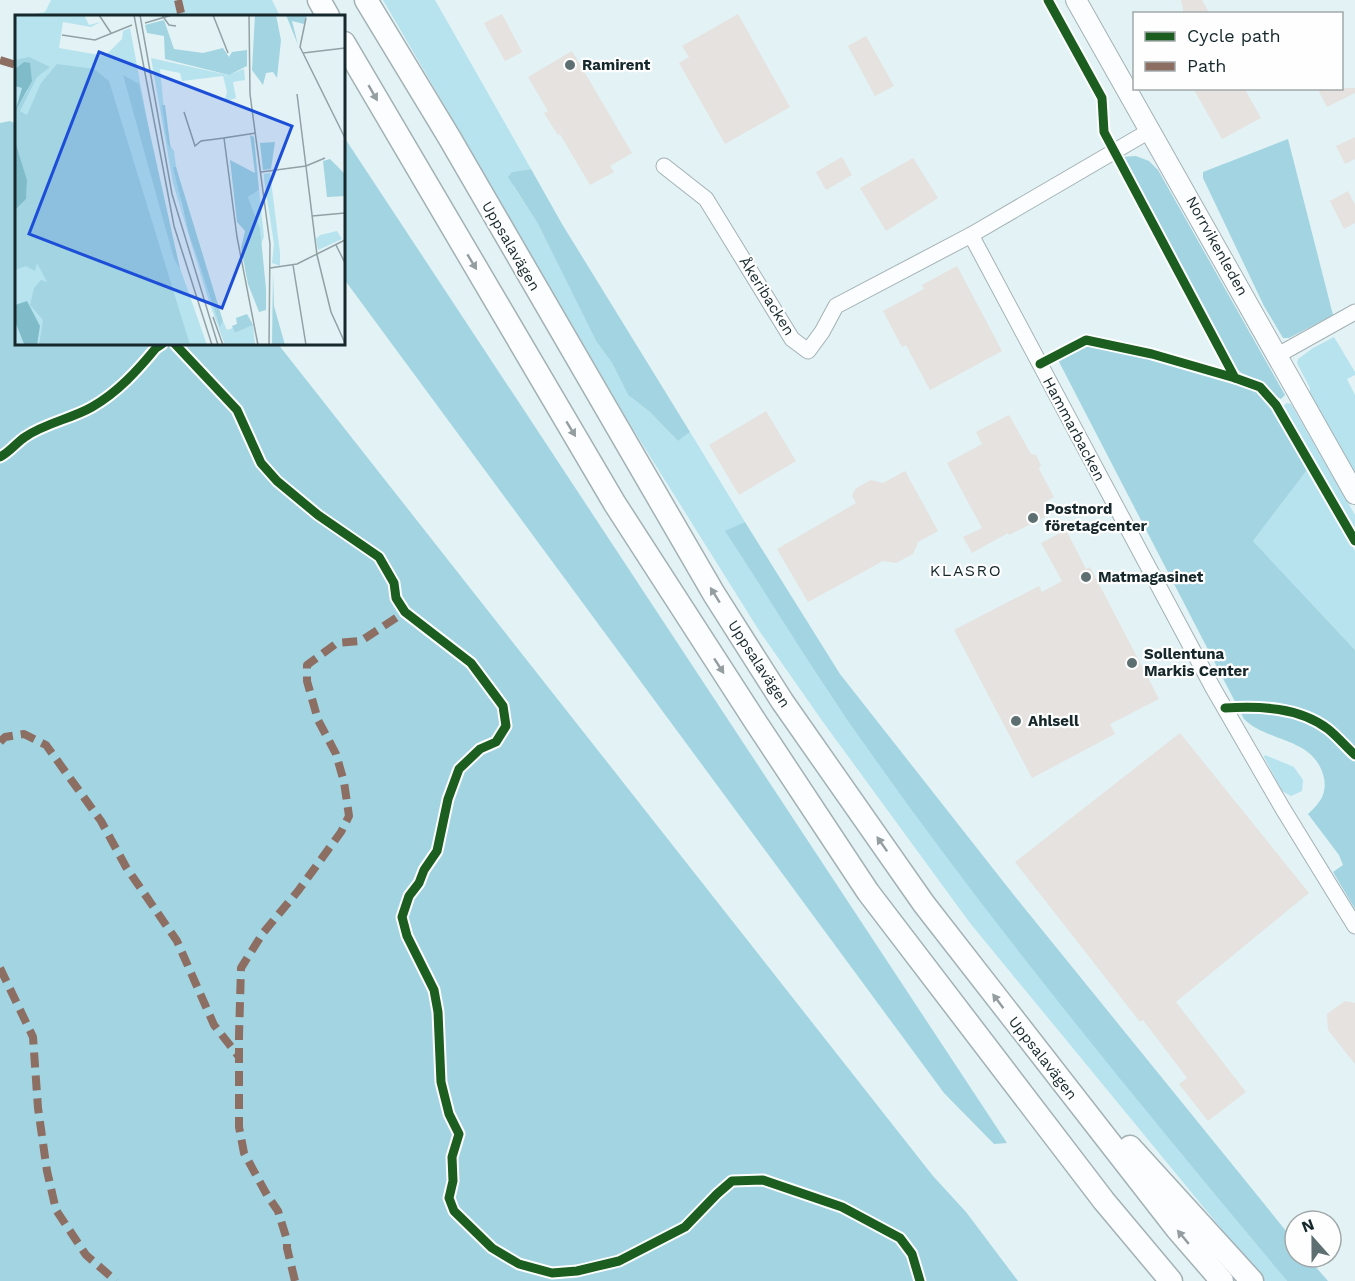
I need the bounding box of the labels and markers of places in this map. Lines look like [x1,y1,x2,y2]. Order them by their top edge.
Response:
place label: Ramirent [582,56,651,74]
marker: Ramirent [563,58,577,72]
place label: Postnord företagcenter [1045,500,1148,535]
marker: Postnord företagcenter [1026,511,1040,525]
place label: Matmagasinet [1098,568,1204,586]
marker: Matmagasinet [1079,570,1093,584]
place label: Sollentuna Markis Center [1144,645,1249,680]
marker: Sollentuna Markis Center [1125,656,1139,670]
place label: Ahlsell [1028,712,1079,730]
marker: Ahlsell [1009,714,1023,728]

